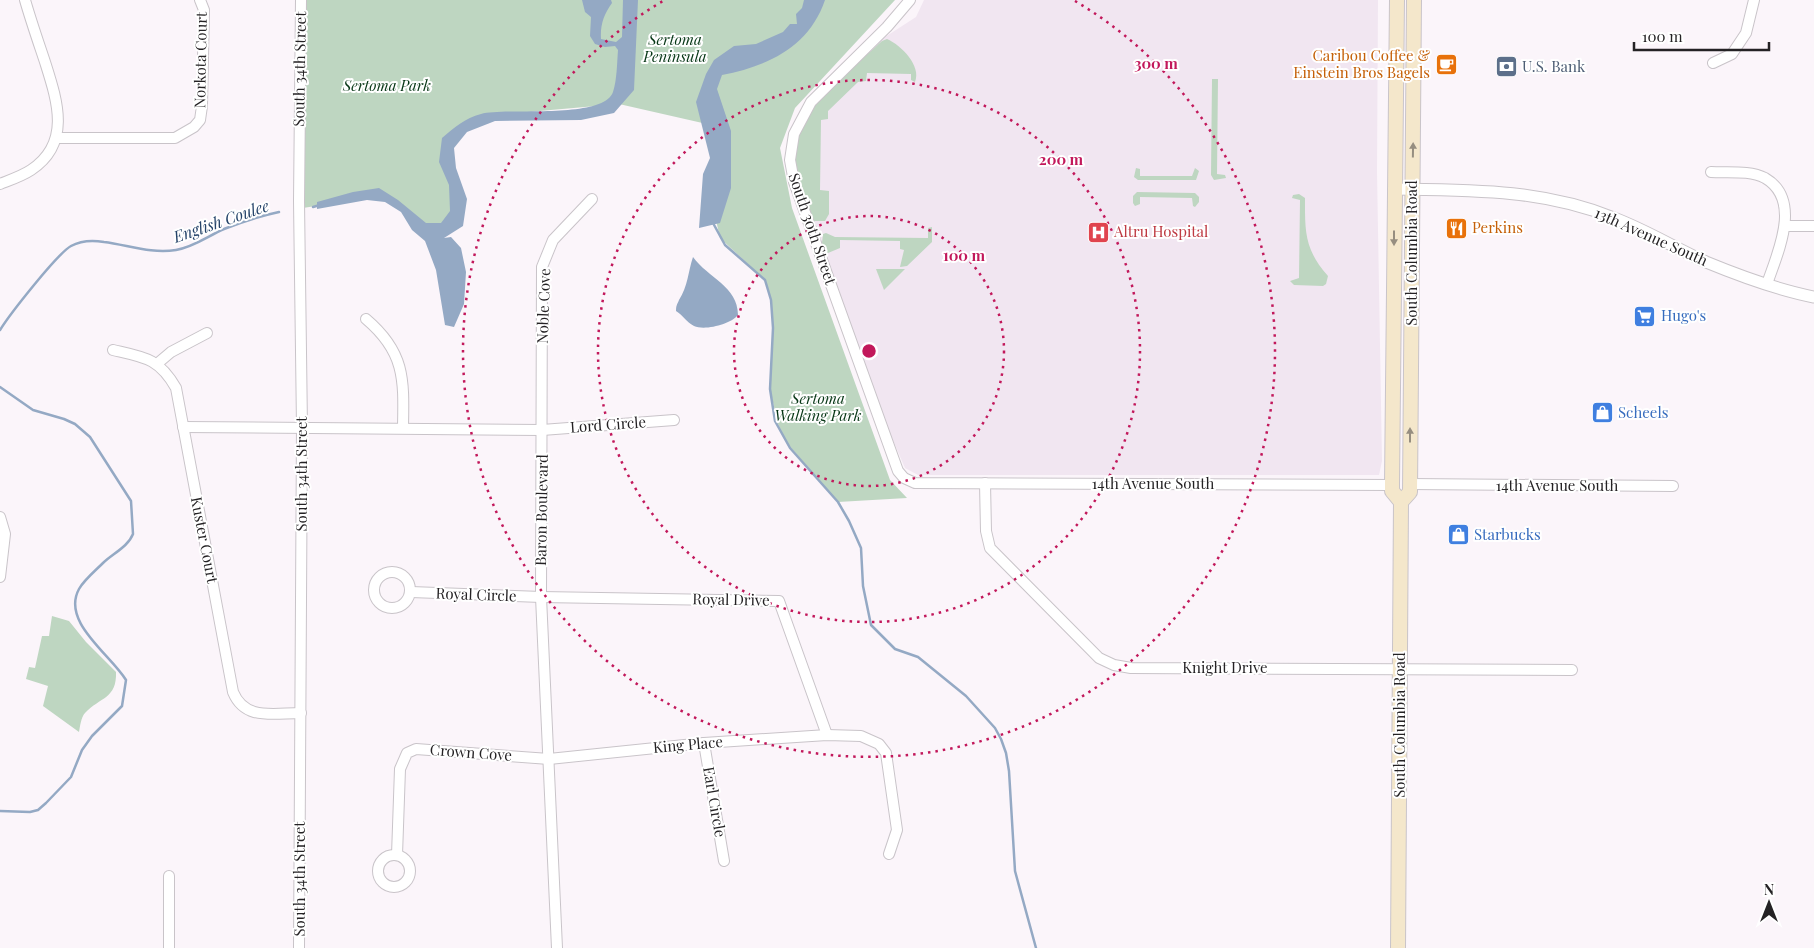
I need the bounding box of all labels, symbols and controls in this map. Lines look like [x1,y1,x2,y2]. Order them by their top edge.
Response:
street label: Norkota Court [189,11,211,108]
street label: South 34th Street [288,11,310,127]
scale bar [1634,20,1769,52]
text: 100 m [1642,26,1683,46]
park label: Sertoma Peninsula [642,29,707,66]
place label: Caribou Coffee & Einstein Bros Bagels [1293,45,1430,82]
text: 300 m [1134,53,1178,73]
cafe icon: Caribou Coffee & Einstein Bros Bagels [1434,53,1458,77]
bank icon: U.S. Bank [1494,55,1518,79]
place label: U.S. Bank [1522,56,1586,76]
park label: Sertoma Park [342,75,431,95]
one-way arrow [1409,142,1417,158]
text: 200 m [1039,149,1084,169]
street label: South 30th Street [784,170,842,288]
street label: South Columbia Road [1401,180,1421,326]
water label: English Coulee [169,194,272,247]
street label: 13th Avenue South [1592,202,1711,270]
restaurant icon: Perkins [1444,216,1468,240]
place label: Perkins [1472,217,1523,237]
hospital icon: Altru Hospital [1086,220,1110,244]
place label: Altru Hospital [1113,221,1208,241]
one-way arrow [1390,230,1398,246]
text: 100 m [943,245,986,265]
street label: Noble Cove [532,268,554,344]
supermarket icon: Hugo's [1633,304,1657,328]
place label: Hugo's [1661,305,1706,325]
centre of rings [860,342,878,360]
park label: Sertoma Walking Park [775,388,862,425]
shop icon: Scheels [1590,401,1614,425]
place label: Scheels [1618,402,1668,422]
street label: Lord Circle [569,411,647,437]
street label: South 34th Street [291,416,311,532]
one-way arrow [1407,427,1415,443]
street label: Baron Boulevard [530,454,552,566]
street label: 14th Avenue South [1092,473,1215,493]
street label: 14th Avenue South [1496,475,1619,495]
street label: Kuster Court [187,495,223,585]
shop icon: Starbucks [1446,523,1470,547]
place label: Starbucks [1474,524,1541,544]
street label: Royal Circle [435,583,517,605]
street label: Royal Drive [692,588,770,610]
street label: South Columbia Road [1389,652,1409,798]
street label: Knight Drive [1182,657,1268,677]
street label: King Place [652,731,724,757]
street label: Crown Cove [429,739,513,765]
street label: Earl Circle [699,765,731,839]
street label: South 34th Street [289,821,309,937]
north arrow [1744,878,1794,928]
text: N [1764,880,1774,899]

